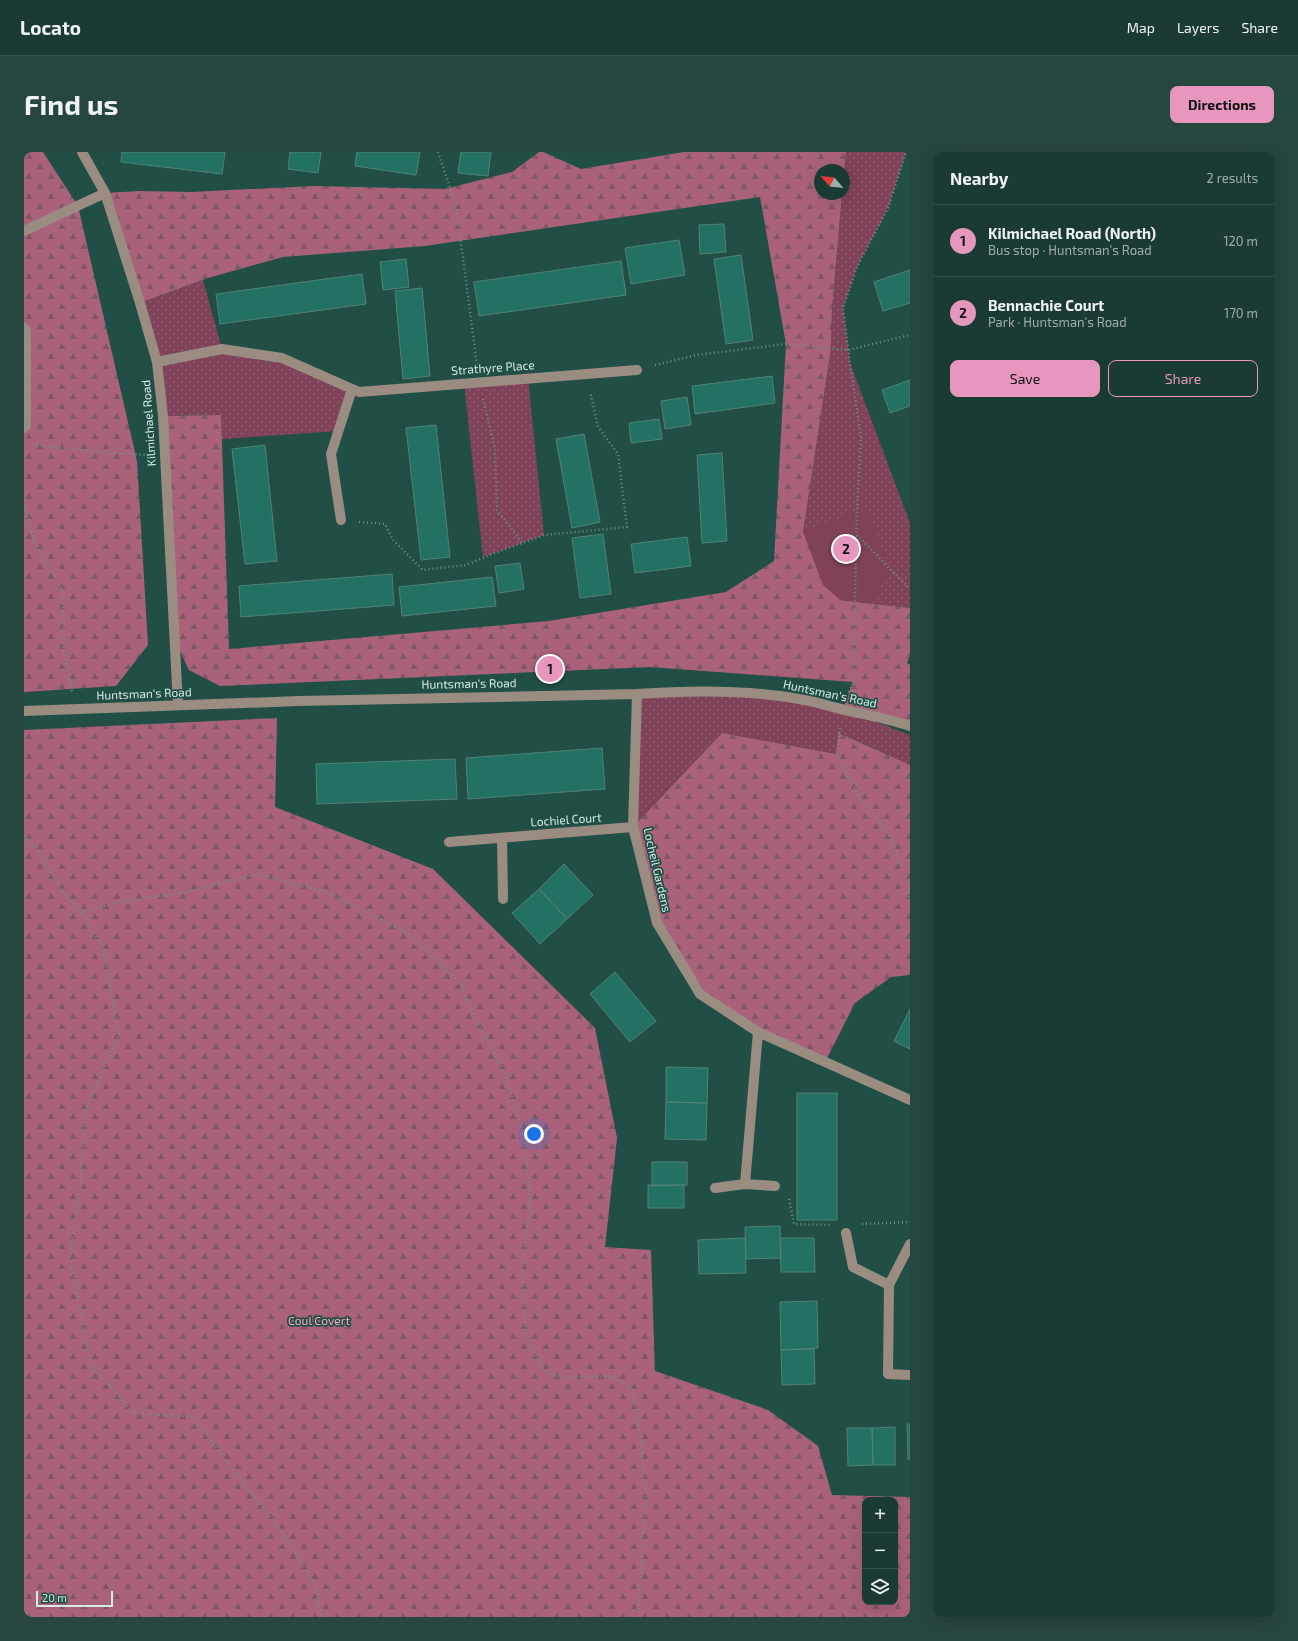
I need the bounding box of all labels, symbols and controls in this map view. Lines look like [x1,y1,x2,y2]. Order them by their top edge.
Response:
text: Locato [20,16,81,39]
text: Map [1127,19,1155,36]
text: Layers [1177,19,1219,36]
text: Share [1241,19,1278,36]
button: Directions [1170,86,1274,123]
text: Find us [24,87,118,121]
north arrow [814,164,850,200]
text: Nearby [950,168,1008,188]
text: 2 results [1206,170,1258,186]
text: Kilmichael Road (North) [988,224,1156,242]
text: 1 [960,233,966,249]
text: 120 m [1223,233,1258,249]
text: Bus stop · Huntsman's Road [988,242,1152,258]
text: Bennachie Court [988,296,1104,314]
text: 2 [959,305,967,321]
text: 170 m [1224,305,1258,321]
text: Park · Huntsman's Road [988,314,1127,330]
street label: Strathyre Place [451,357,535,377]
button: Save [950,360,1100,397]
button: Share [1108,360,1258,397]
street label: Kilmichael Road [138,379,158,467]
pin: 2 [833,534,859,564]
pin: 1 [537,654,563,684]
street label: Huntsman's Road [421,675,517,691]
street label: Huntsman's Road [782,676,878,710]
street label: Huntsman's Road [96,684,192,702]
street label: Lochiel Court [530,810,602,828]
street label: Locheil Gardens [641,826,675,913]
your location [524,1124,544,1144]
park label: Coul Covert [288,1313,350,1327]
map controls [862,1497,898,1605]
button: + [862,1497,898,1533]
button: − [862,1533,898,1569]
button: layers [862,1569,898,1605]
scale bar [36,1589,113,1608]
text: 20 m [42,1591,67,1604]

